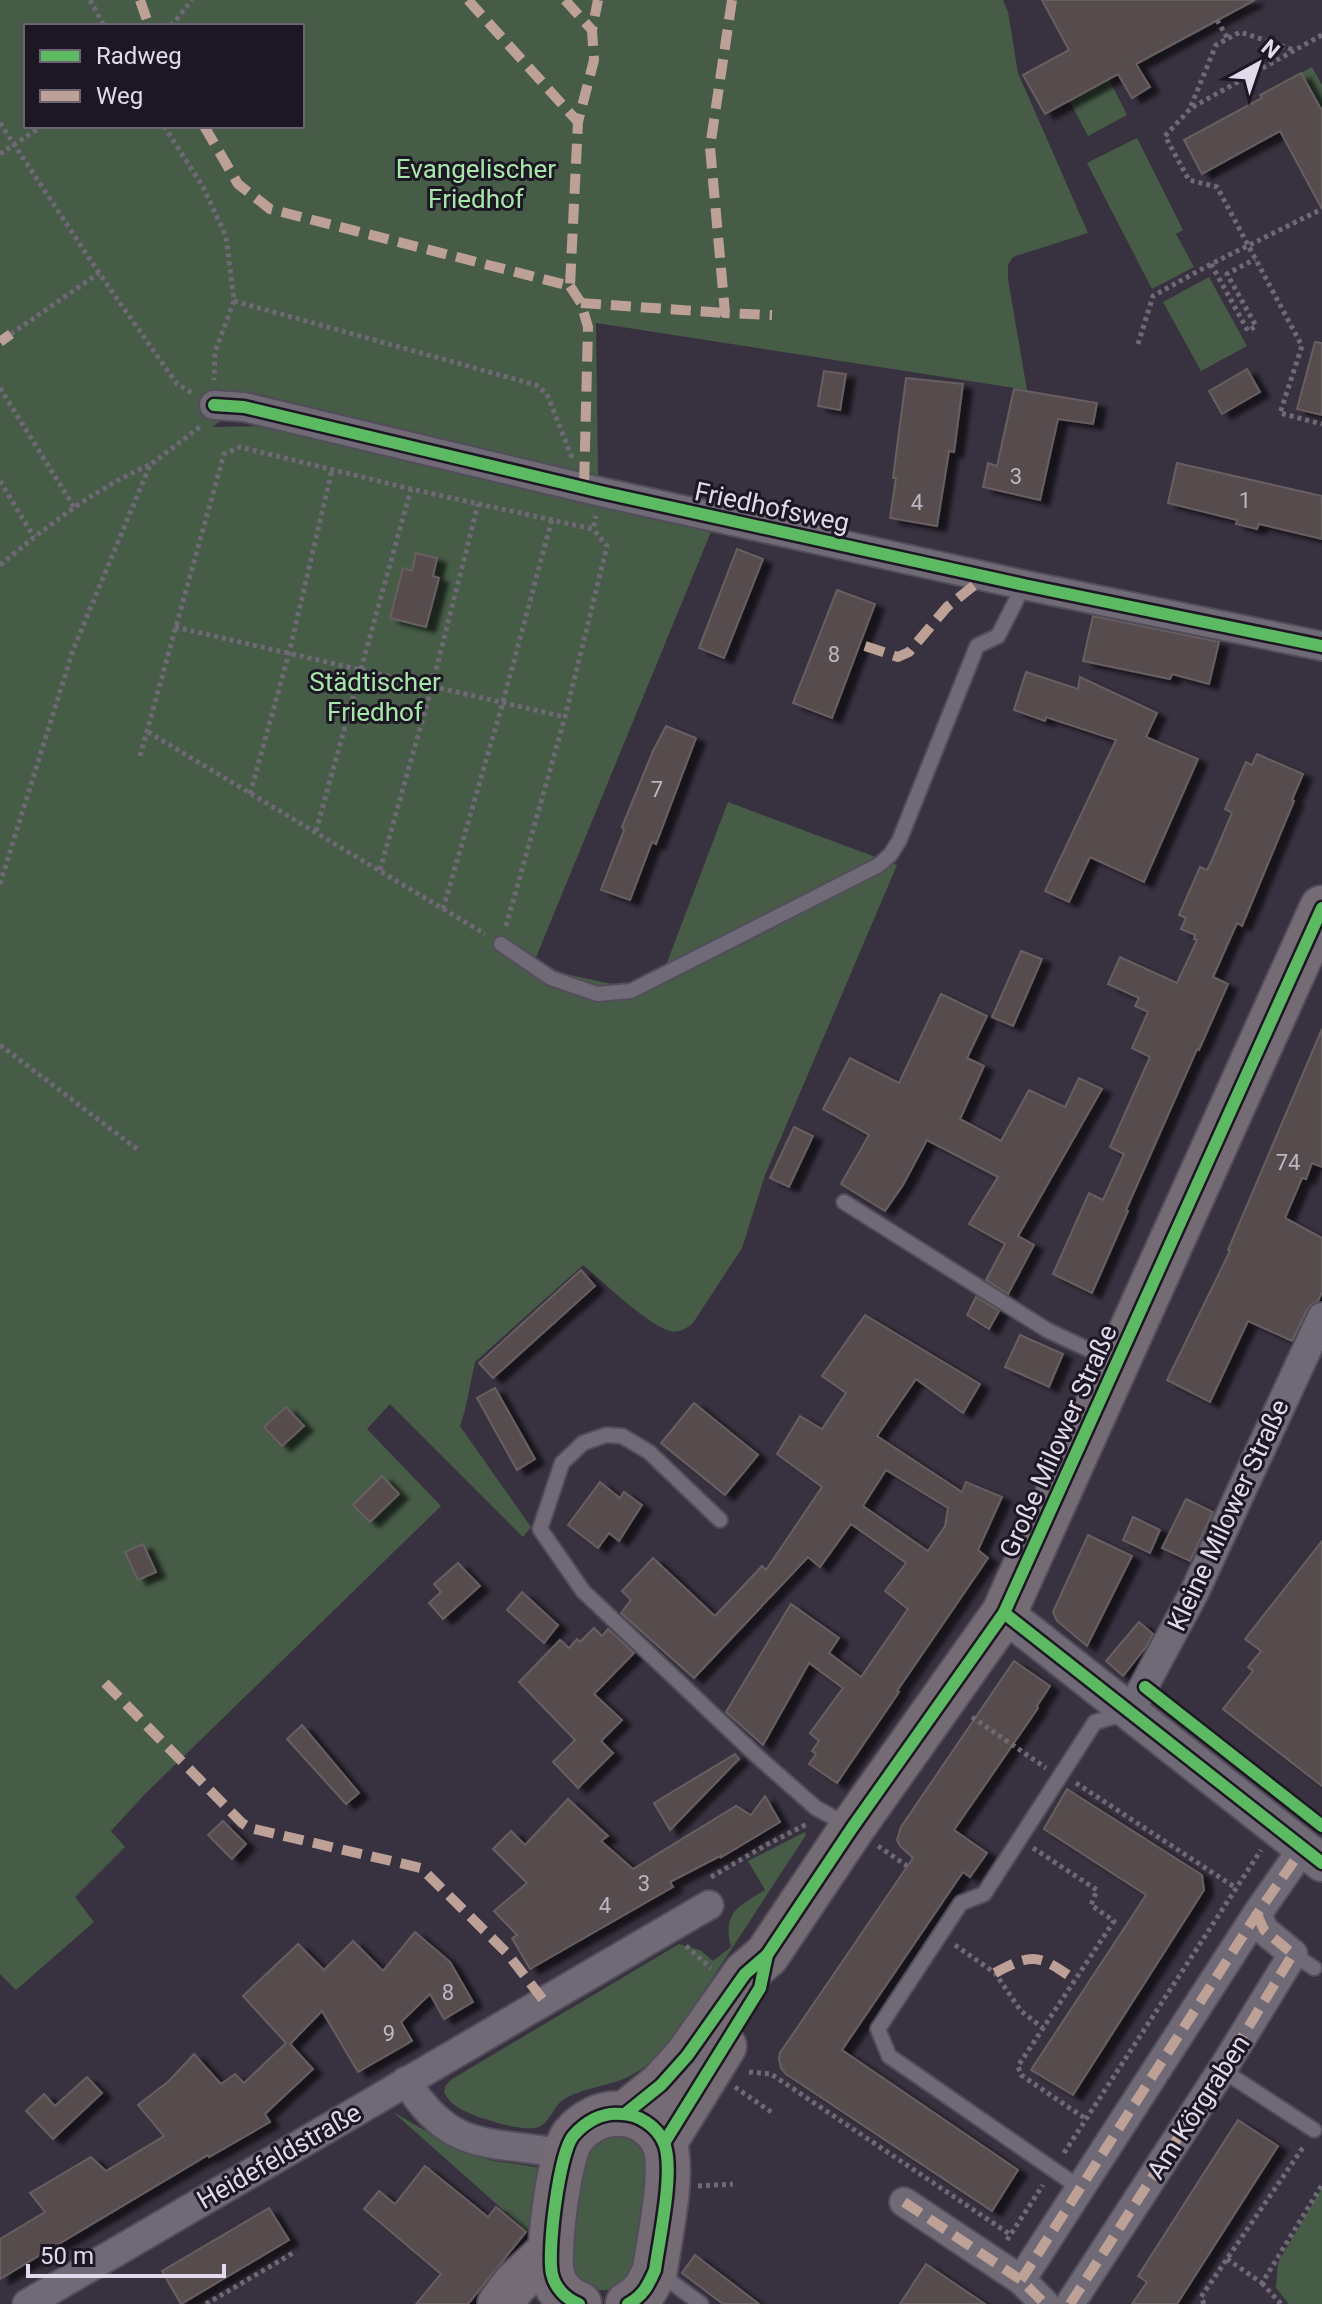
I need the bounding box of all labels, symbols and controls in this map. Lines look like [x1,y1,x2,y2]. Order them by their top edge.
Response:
legend [24,24,304,128]
north arrow [1218,24,1298,104]
text: N [1257,34,1285,64]
text: Radweg [96,42,182,70]
text: Weg [96,82,143,110]
park label: Evangelischer Friedhof [396,154,556,214]
house number: 3 [1010,464,1022,489]
street label: Friedhofsweg [692,476,852,538]
house number: 1 [1239,488,1251,513]
house number: 4 [911,490,923,515]
house number: 8 [828,642,840,667]
park label: Städtischer Friedhof [309,667,441,727]
house number: 7 [651,777,663,802]
house number: 74 [1276,1150,1300,1175]
street label: Große Milower Straße [993,1320,1123,1562]
street label: Kleine Milower Straße [1161,1395,1295,1635]
house number: 3 [638,1871,650,1896]
house number: 4 [599,1893,611,1918]
house number: 8 [442,1980,454,2005]
house number: 9 [383,2021,395,2046]
street label: Am Körgraben [1140,2029,1256,2185]
street label: Heidefeldstraße [192,2097,366,2215]
scale bar [28,2228,224,2278]
text: 50 m [40,2242,94,2270]

